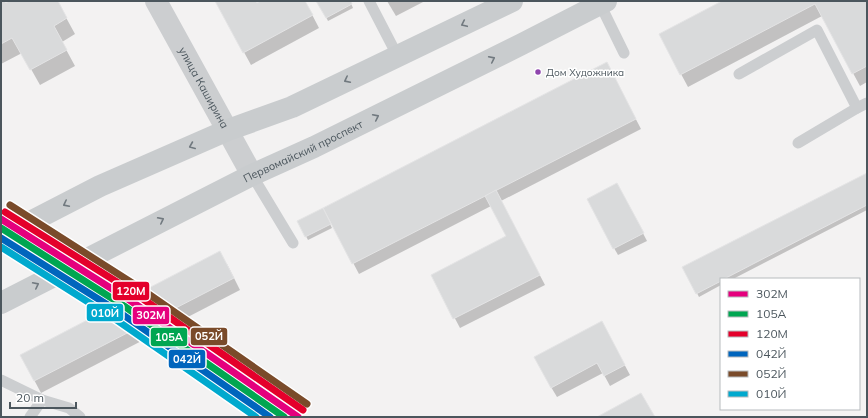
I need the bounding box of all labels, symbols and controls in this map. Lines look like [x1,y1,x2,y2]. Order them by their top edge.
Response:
one-way arrow [460,19,468,27]
street label: улица Каширина [176,44,232,131]
one-way arrow [488,56,495,64]
place label: Дом Художника [546,66,624,79]
marker: Дом Художника [533,67,543,77]
one-way arrow [344,75,351,83]
one-way arrow [371,114,379,122]
street label: Первомайский проспект [241,117,365,185]
one-way arrow [189,141,197,149]
one-way arrow [63,199,70,206]
one-way arrow [157,218,164,225]
legend [720,278,860,410]
line badge: 120М [112,281,150,301]
one-way arrow [31,282,39,290]
text: 120М [116,284,146,298]
text: 302М [756,286,788,301]
line badge: 010Й [86,303,124,322]
text: 010Й [91,306,119,320]
line badge: 302М [132,306,170,325]
text: 105А [756,306,787,321]
text: 302М [136,308,166,322]
text: 120М [756,326,788,341]
line badge: 105А [150,327,188,347]
line badge: 052Й [190,327,228,346]
text: 052Й [195,329,223,343]
text: 105А [155,330,184,344]
text: 042Й [756,346,787,361]
line badge: 042Й [168,349,206,369]
text: 042Й [173,352,201,366]
text: 052Й [756,366,787,381]
scale bar [10,384,76,410]
text: 010Й [756,386,787,401]
text: 20 m [16,390,44,405]

